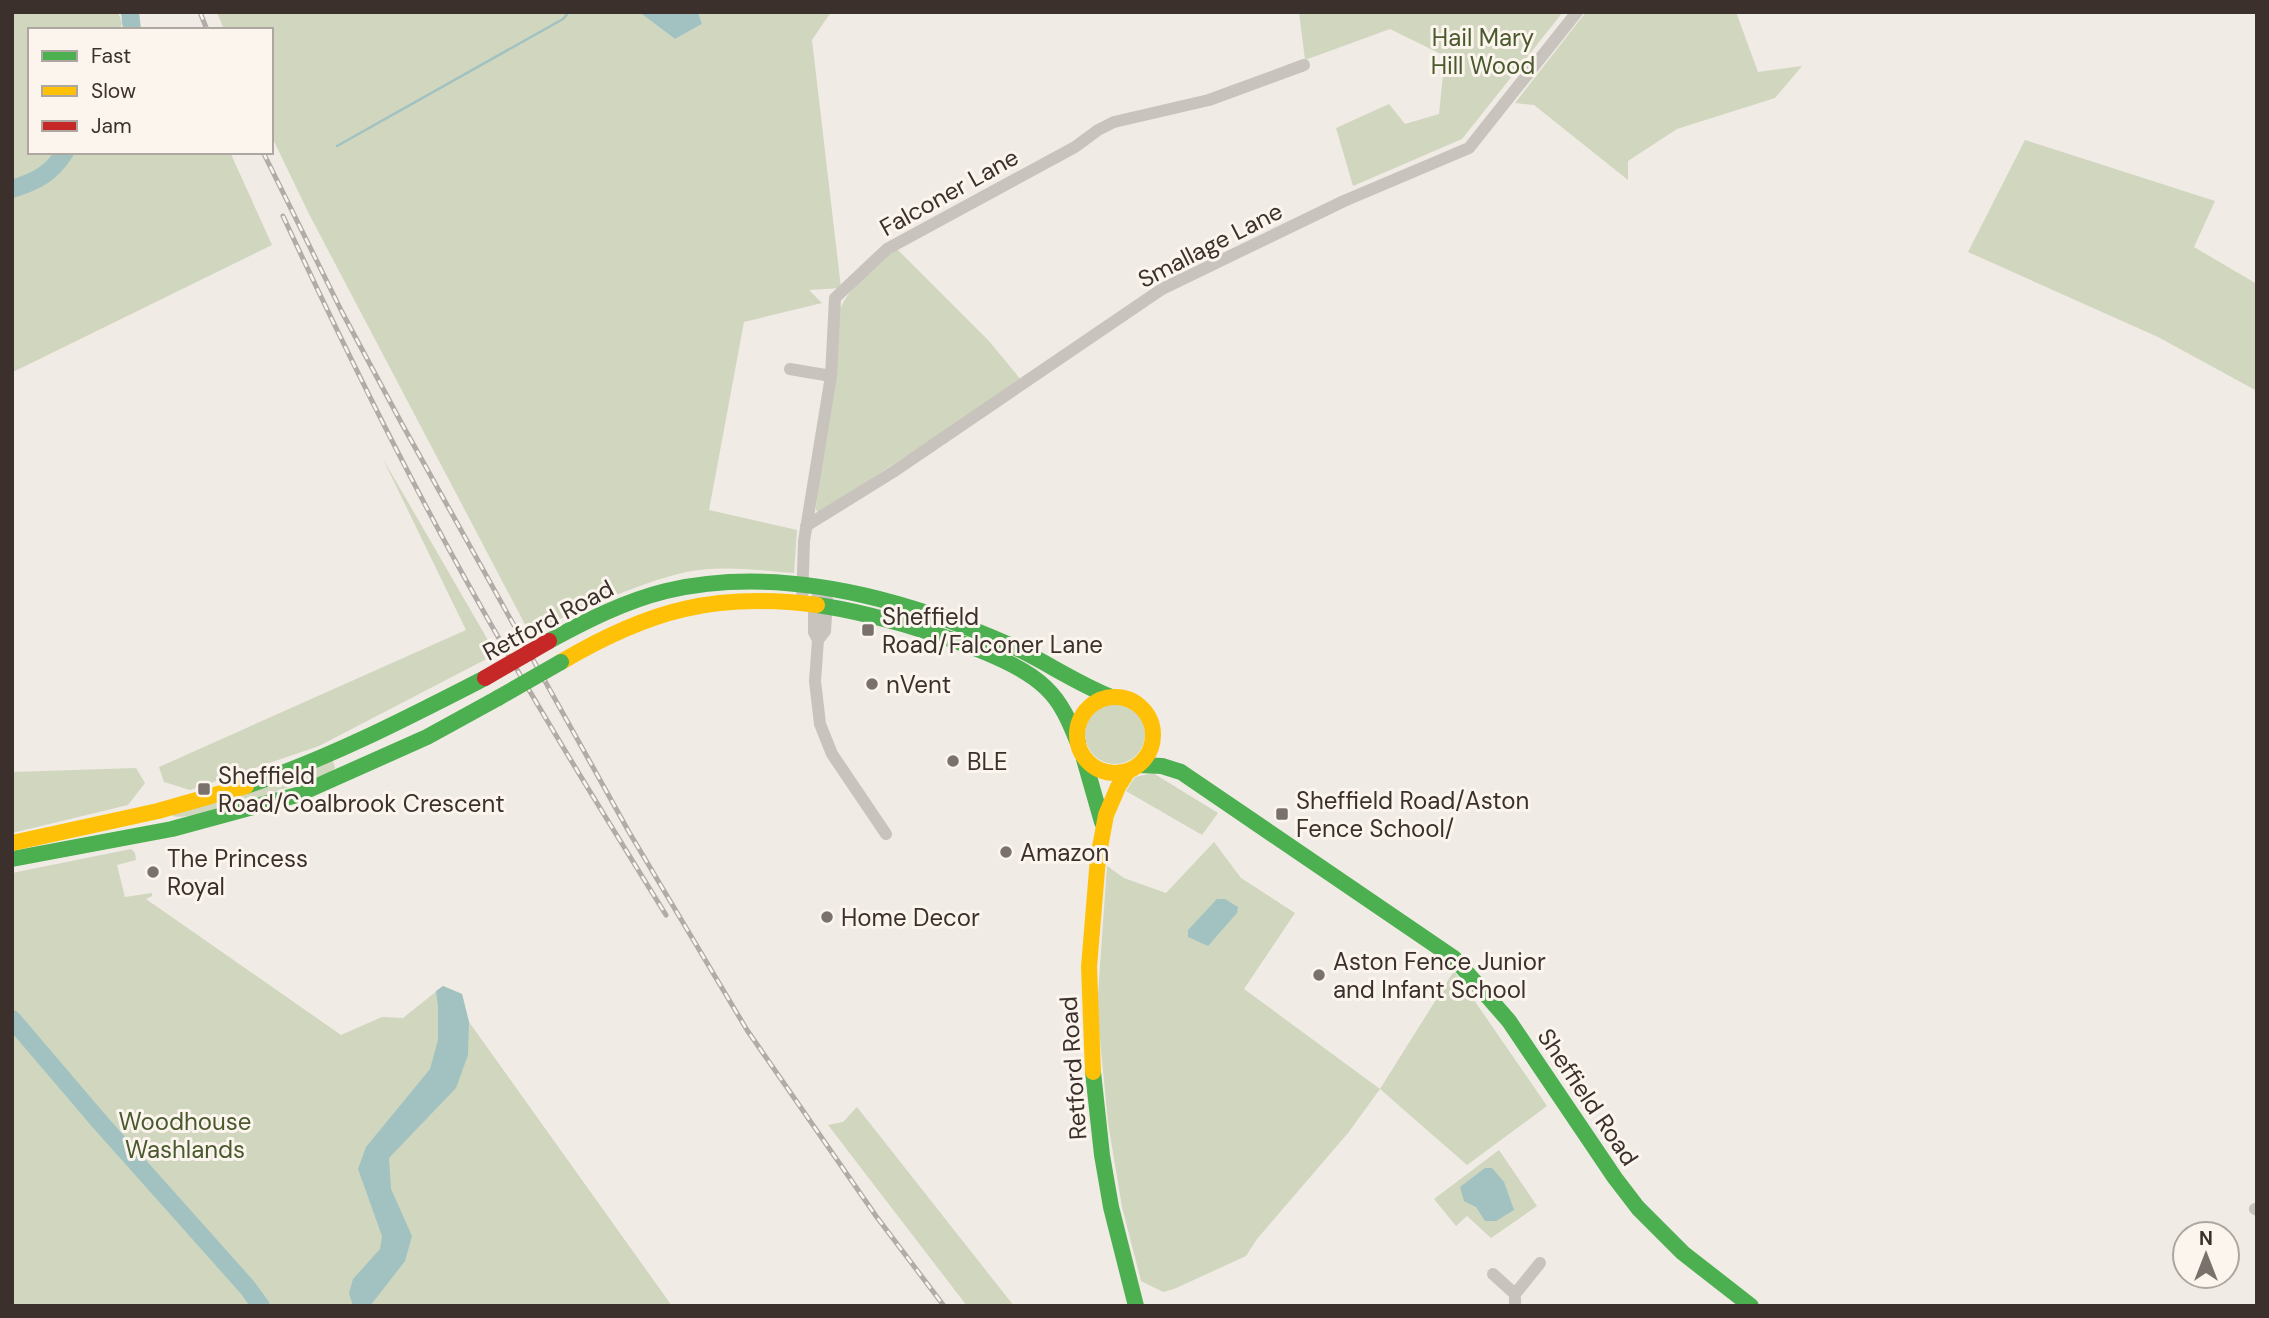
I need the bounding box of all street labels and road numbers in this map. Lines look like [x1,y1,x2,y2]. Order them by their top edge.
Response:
street label: Falconer Lane [874,141,1024,243]
street label: Smallage Lane [1132,195,1288,295]
street label: Retford Road [477,573,619,667]
street label: Retford Road [1053,995,1093,1141]
street label: Sheffield Road [1531,1022,1645,1172]

